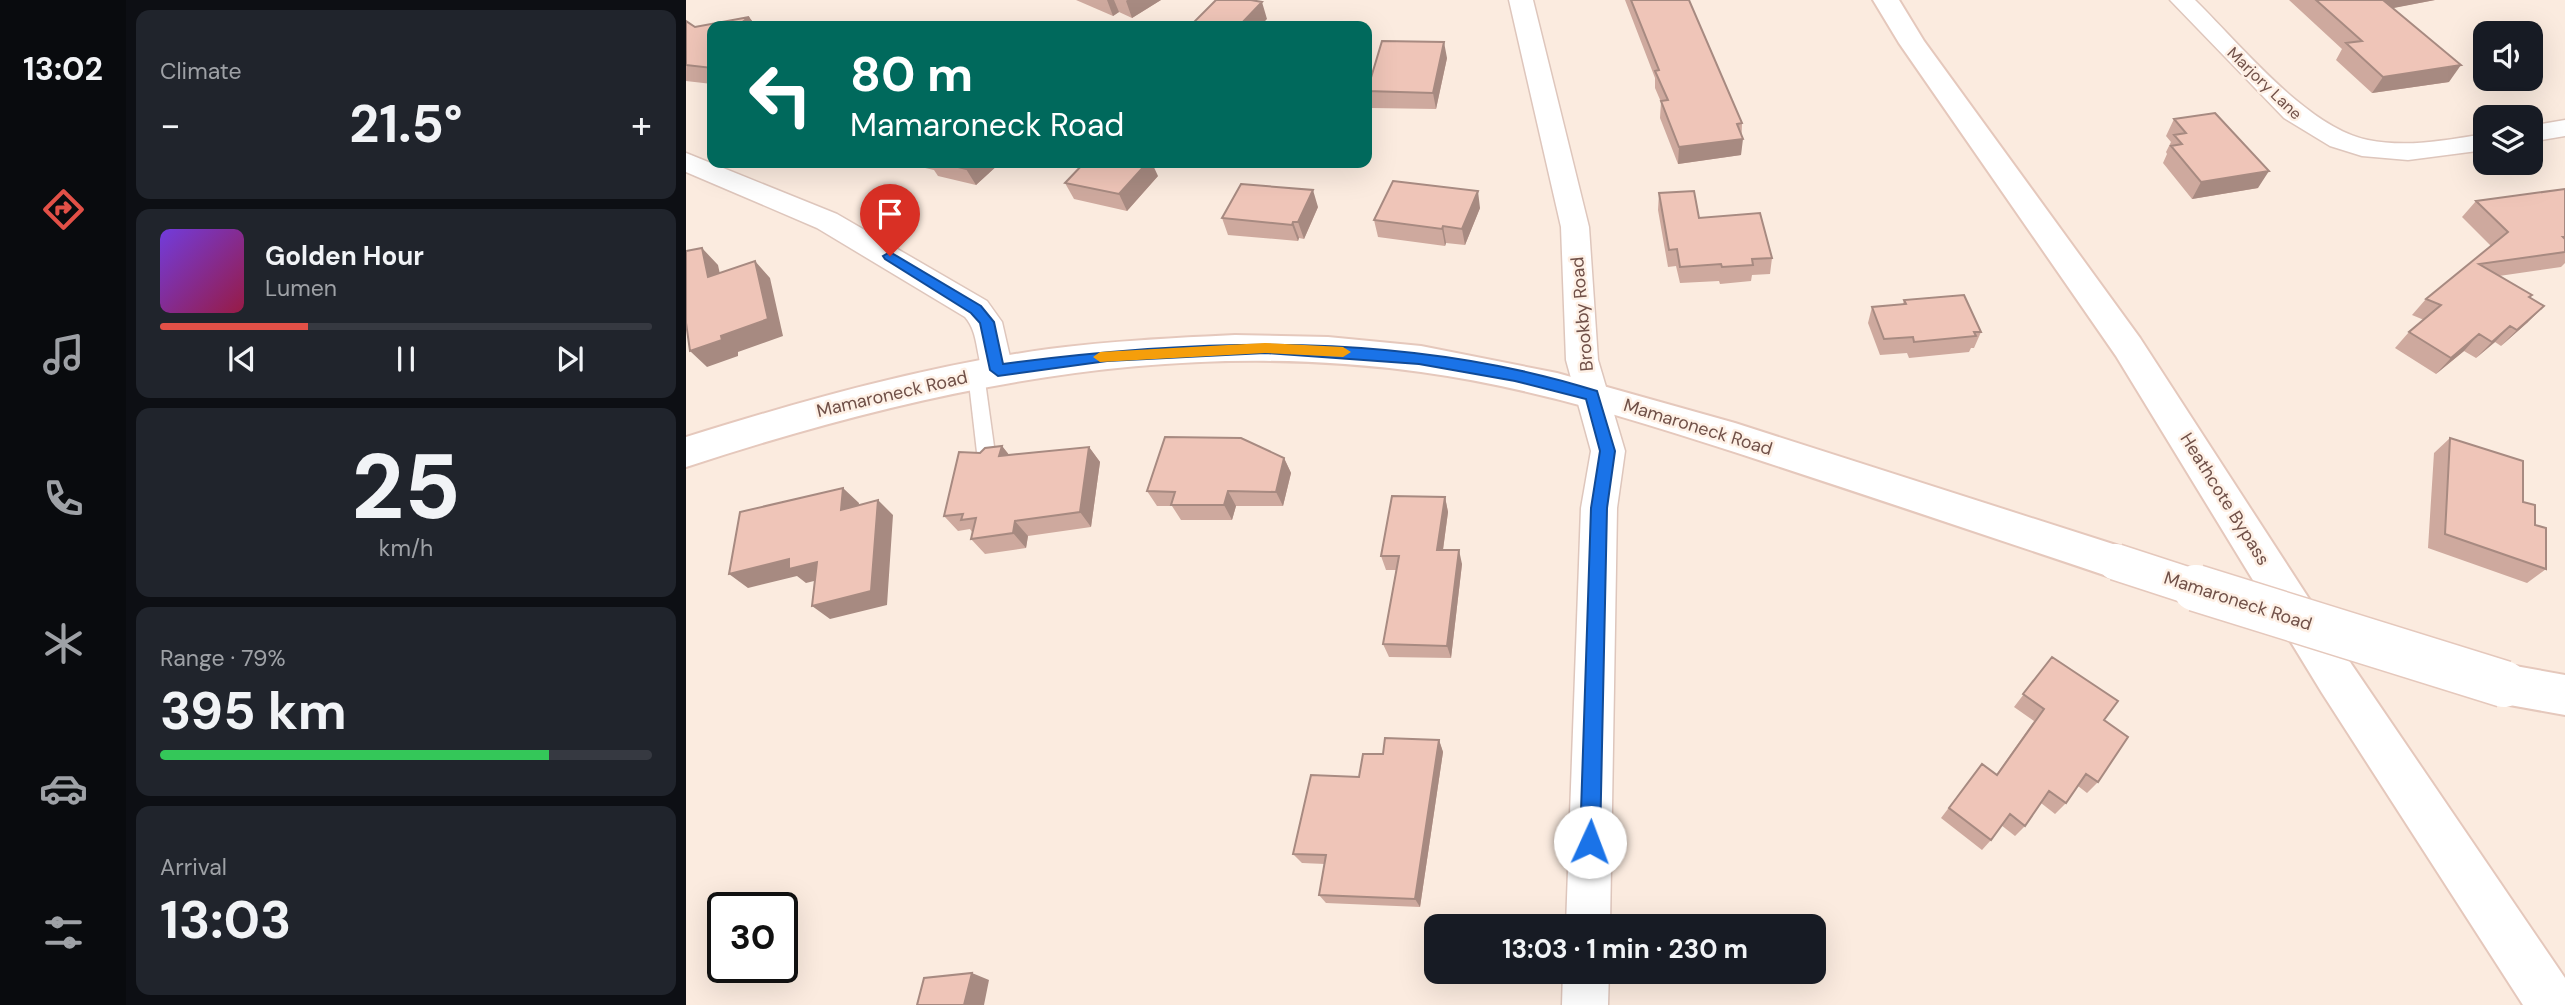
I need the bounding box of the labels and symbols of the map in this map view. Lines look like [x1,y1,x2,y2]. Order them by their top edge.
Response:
street label: Marjory Lane [2223,42,2306,124]
pin [860,184,920,256]
street label: Brookby Road [1565,256,1599,372]
street label: Mamaroneck Road [814,365,970,423]
street label: Mamaroneck Road [1621,393,1775,461]
street label: Heathcote Bypass [2175,428,2275,570]
street label: Mamaroneck Road [2161,566,2315,636]
position arrow [1553,805,1627,879]
speed limit sign: 30 [707,892,798,983]

